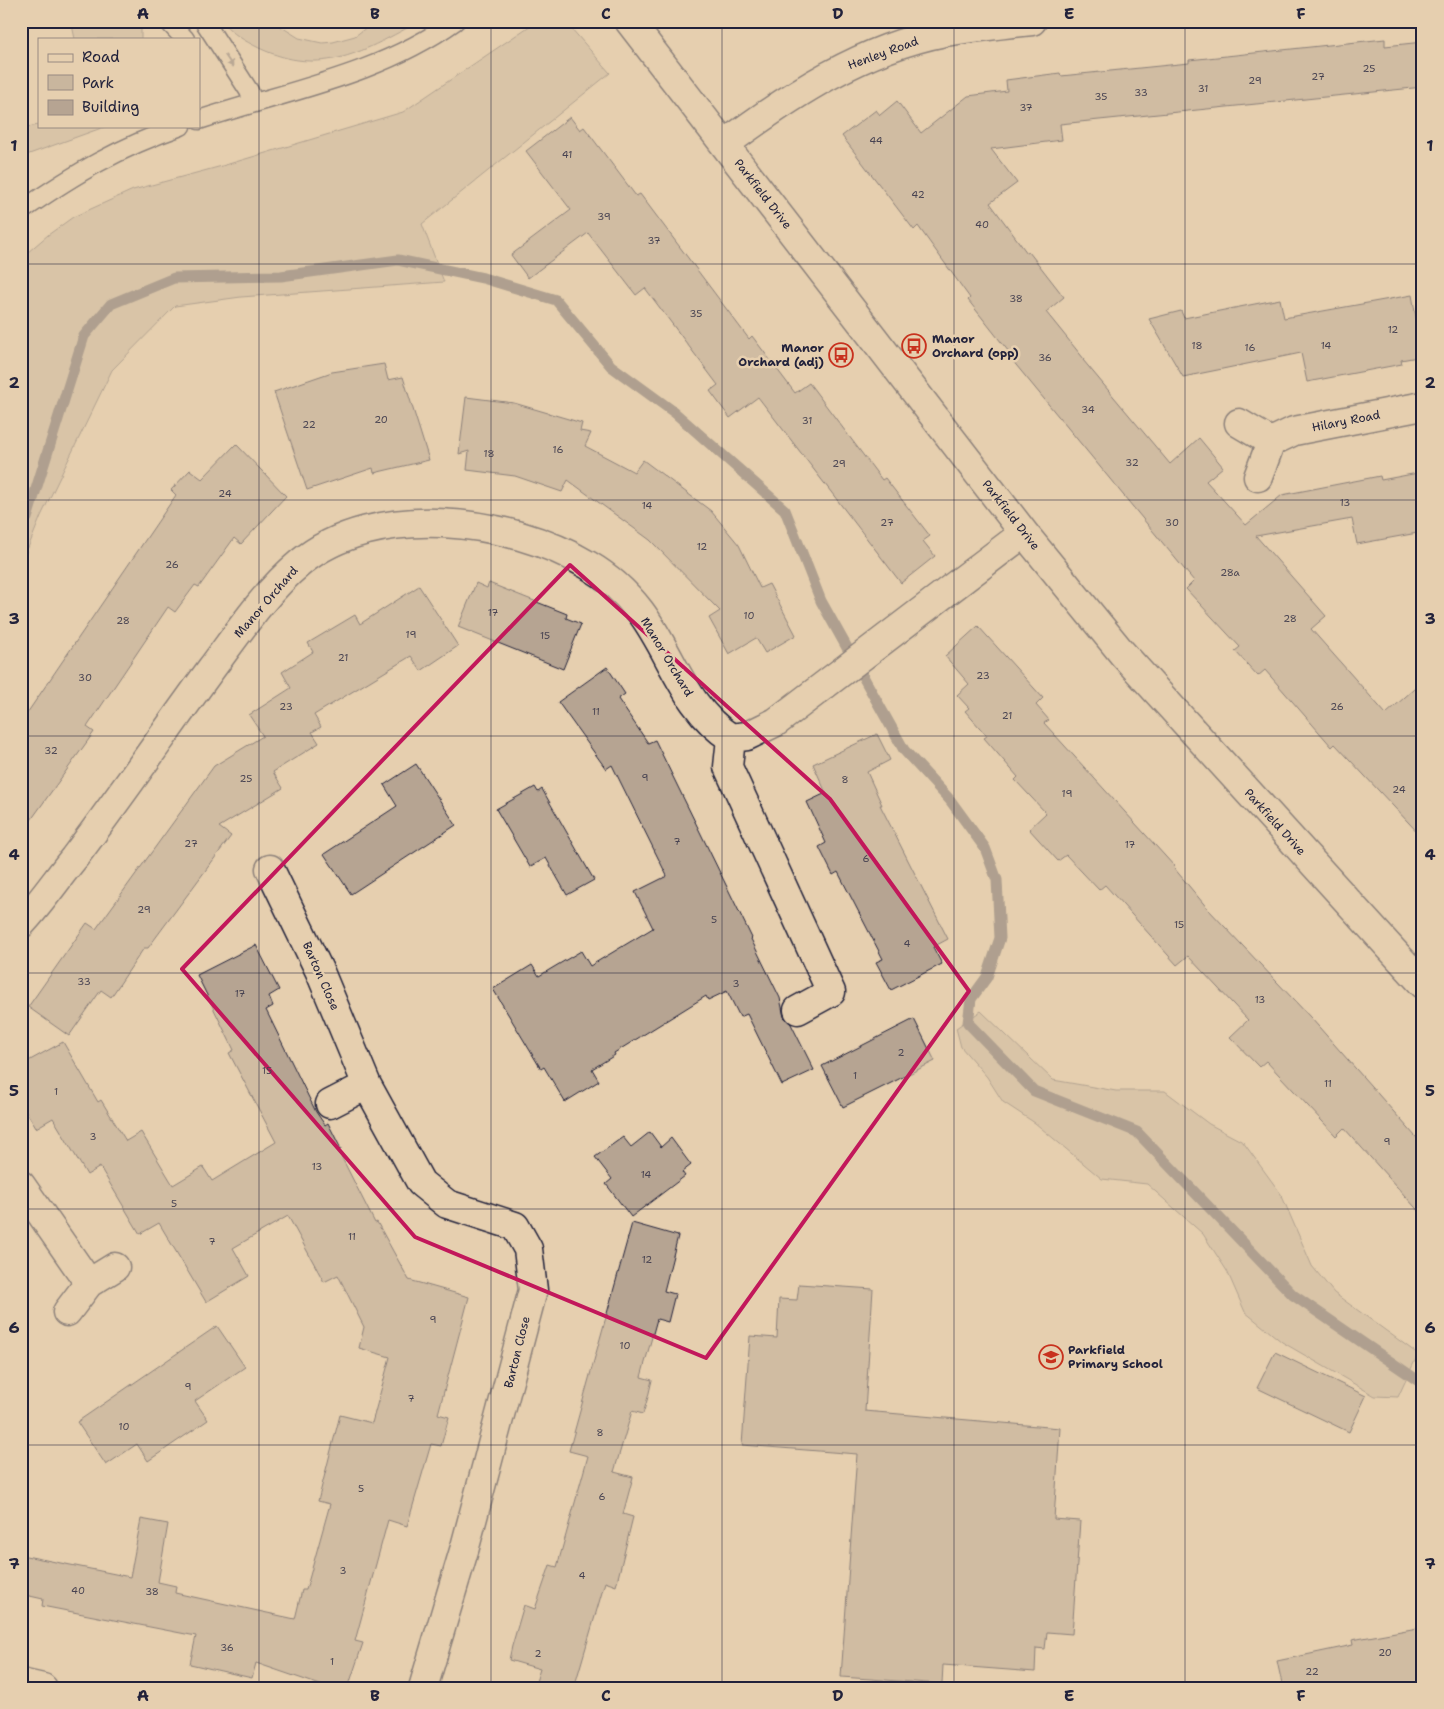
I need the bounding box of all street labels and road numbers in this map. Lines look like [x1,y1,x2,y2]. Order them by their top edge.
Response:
street label: Henley Road [846,33,921,73]
street label: Parkfield Drive [731,156,796,232]
street label: Hilary Road [1310,406,1382,435]
street label: Parkfield Drive [979,477,1044,553]
street label: Manor Orchard [230,563,302,641]
street label: Manor Orchard [637,614,697,700]
street label: Parkfield Drive [1241,785,1309,859]
street label: Barton Close [299,939,343,1013]
street label: Barton Close [500,1314,534,1390]

